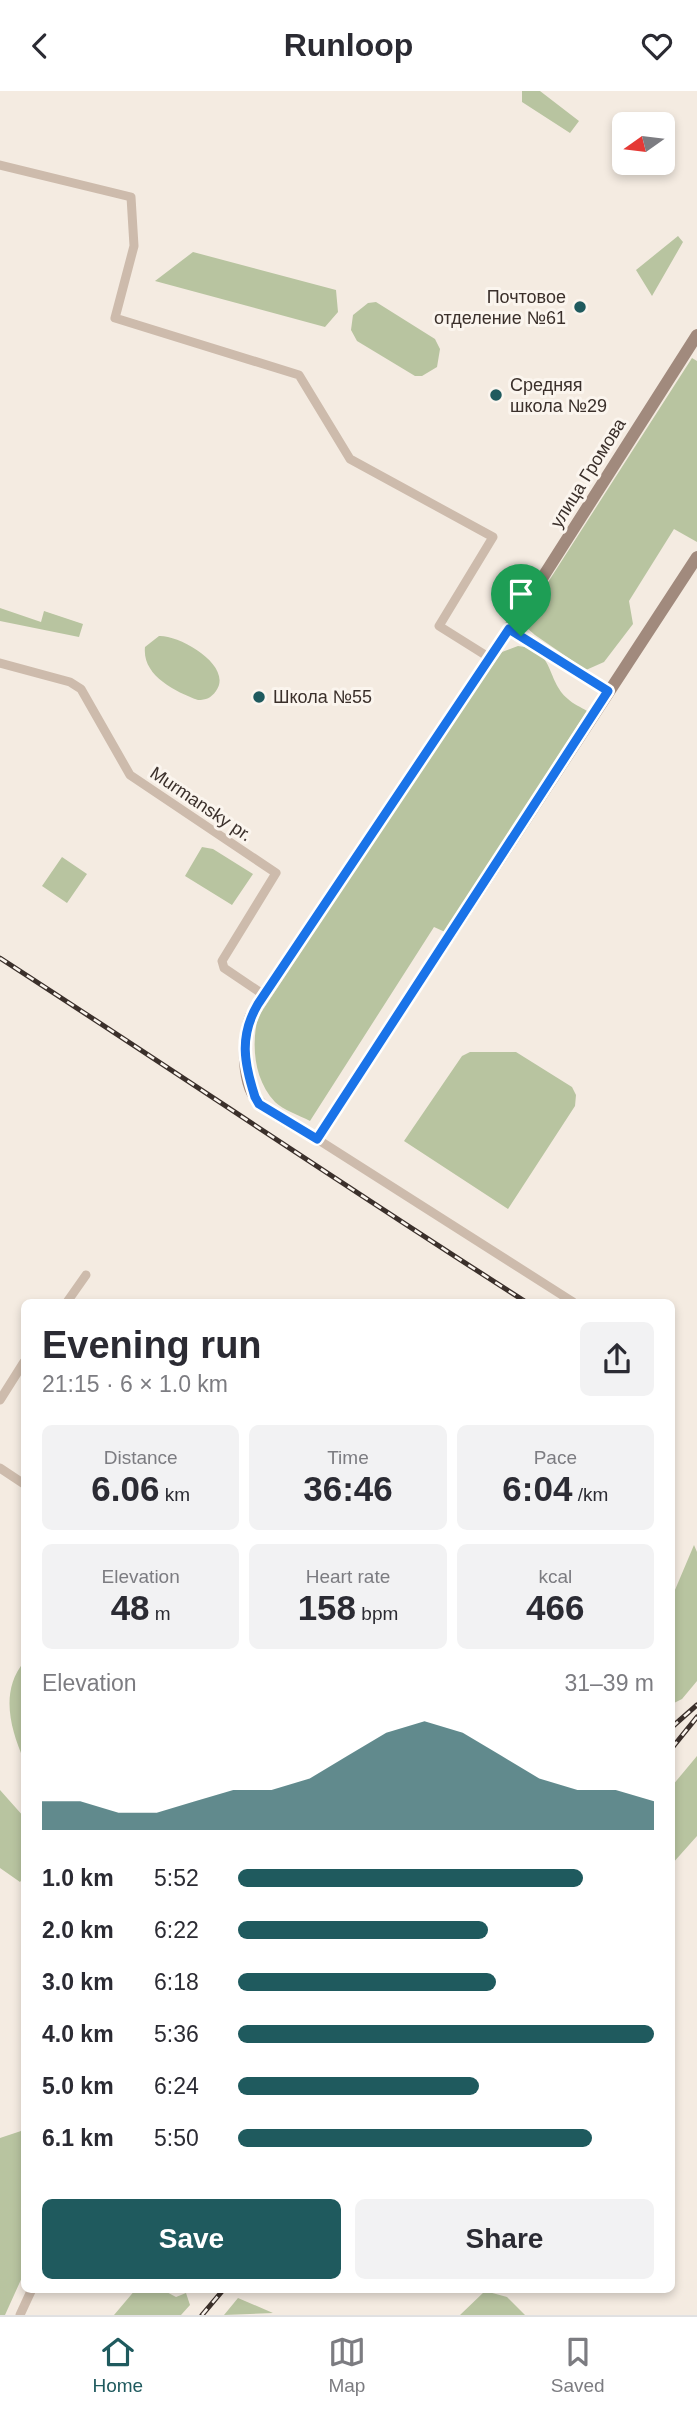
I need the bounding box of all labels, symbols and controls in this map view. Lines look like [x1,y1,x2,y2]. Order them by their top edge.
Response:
icon: back [21,27,59,65]
text: Runloop [284,27,413,63]
icon: heart [638,27,676,65]
north arrow [612,112,676,175]
map controls [612,112,675,175]
place label: Почтовое отделение №61 [434,287,566,328]
marker: Почтовое отделение №61 [572,299,588,315]
place label: Средняя школа №29 [510,375,607,416]
marker: Средняя школа №29 [488,387,504,403]
street label: улица Громова [546,414,630,531]
pin [491,564,551,636]
icon: arrive [502,575,540,613]
place label: Школа №55 [273,687,372,707]
marker: Школа №55 [251,689,267,705]
street label: Murmansky pr. [146,763,256,845]
button: share [580,1322,654,1396]
text: Evening run [42,1324,262,1366]
text: 21:15 · 6 × 1.0 km [42,1371,228,1397]
text: Distance [104,1447,178,1468]
text: Time [327,1447,369,1468]
text: Pace [534,1447,577,1468]
text: 6.06 [91,1469,159,1508]
text: 36:46 [303,1469,393,1508]
text: 6:04 [502,1469,572,1508]
text: km [159,1484,190,1505]
text: /km [572,1484,608,1505]
text: Elevation [102,1566,180,1587]
text: Heart rate [306,1566,390,1587]
text: kcal [538,1566,572,1587]
text: 48 [111,1588,150,1627]
text: 158 [298,1588,356,1627]
text: 466 [526,1588,585,1627]
text: m [150,1603,171,1624]
text: bpm [356,1603,398,1624]
text: Elevation [42,1670,137,1696]
text: 31–39 m [564,1670,654,1696]
text: 1.0 km [42,1865,114,1891]
text: 5:52 [154,1865,199,1891]
text: 2.0 km [42,1917,114,1943]
text: 6:22 [154,1917,199,1943]
text: 3.0 km [42,1969,114,1995]
text: 6:18 [154,1969,199,1995]
text: 4.0 km [42,2021,114,2047]
text: 5:36 [154,2021,199,2047]
text: 5.0 km [42,2073,114,2099]
text: 6:24 [154,2073,199,2099]
text: 6.1 km [42,2125,114,2151]
text: 5:50 [154,2125,199,2151]
button: Save [42,2199,341,2279]
button: Share [355,2199,654,2279]
tab: Home [92,2333,143,2397]
tab: Map [328,2333,366,2397]
tab: Saved [551,2333,605,2397]

